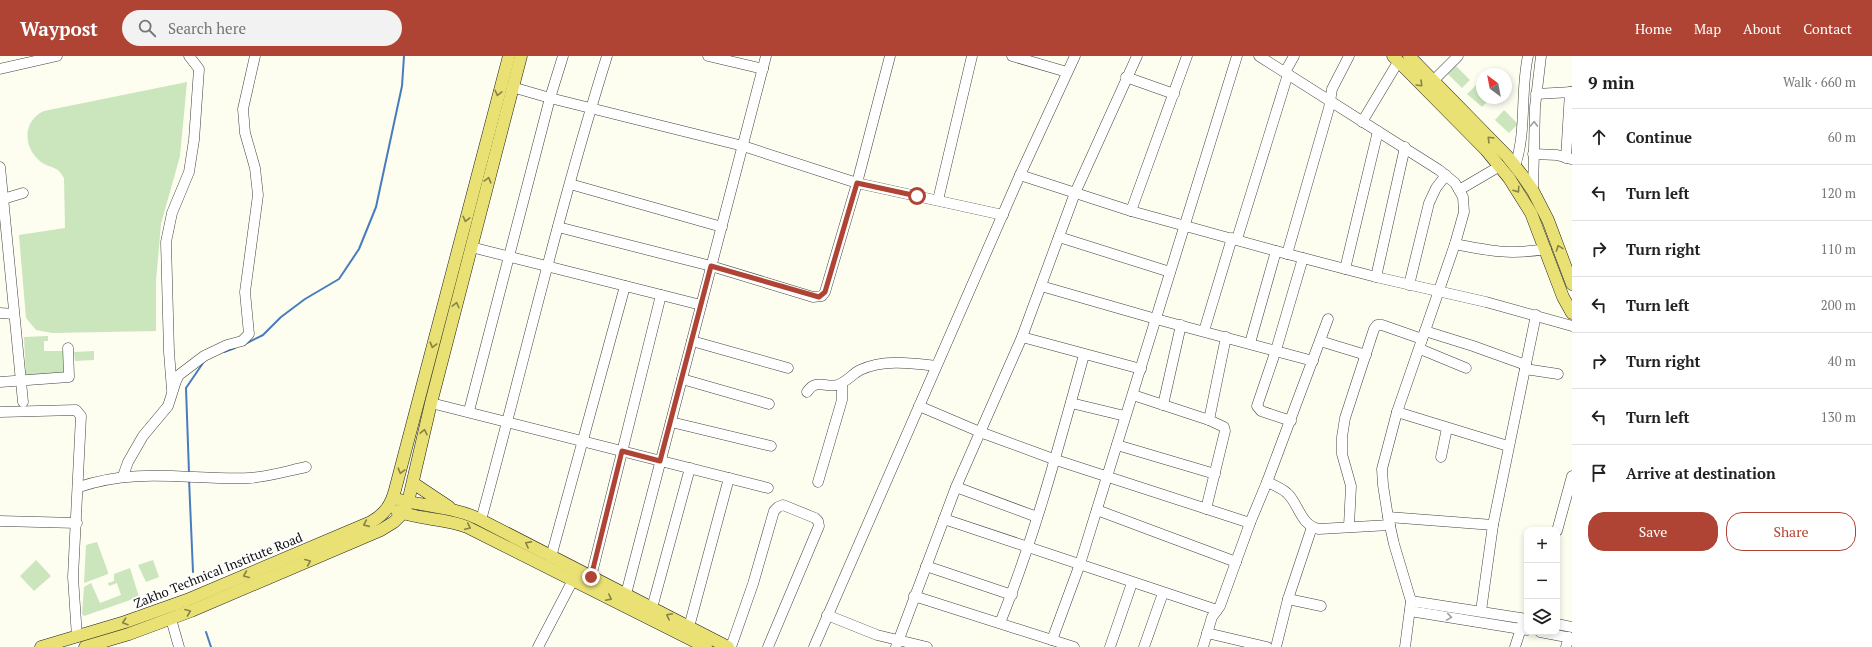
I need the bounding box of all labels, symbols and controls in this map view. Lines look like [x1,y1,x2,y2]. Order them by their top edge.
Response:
search box [122,10,402,46]
text: Waypost [20,16,98,41]
icon: search [136,17,158,39]
text: Search here [168,18,246,38]
text: Home [1635,19,1672,38]
text: Map [1694,19,1721,38]
text: About [1743,19,1781,38]
text: Contact [1803,19,1852,38]
north arrow [1476,68,1512,104]
text: 9 min [1588,71,1635,94]
text: Walk · 660 m [1783,73,1856,91]
one-way arrow [1415,79,1423,87]
one-way arrow [494,90,503,97]
one-way arrow [1530,121,1539,127]
icon: ahead [1588,126,1610,148]
text: Continue [1626,127,1692,147]
text: 60 m [1828,128,1856,146]
one-way arrow [1487,136,1495,144]
one-way arrow [483,176,492,183]
icon: left [1588,182,1610,204]
text: Turn left [1626,183,1690,203]
text: 120 m [1821,184,1856,202]
one-way arrow [1512,186,1520,193]
route start [908,187,926,205]
one-way arrow [462,216,471,223]
icon: right [1588,238,1610,260]
text: Turn right [1626,239,1701,259]
text: 110 m [1821,240,1856,258]
one-way arrow [1555,244,1563,251]
icon: left [1588,294,1610,316]
text: Turn left [1626,295,1690,315]
text: 200 m [1821,296,1856,314]
one-way arrow [451,302,459,309]
one-way arrow [430,342,438,348]
icon: right [1588,350,1610,372]
text: Turn right [1626,351,1701,371]
text: 40 m [1828,352,1856,370]
icon: left [1588,406,1610,428]
text: Turn left [1626,407,1690,427]
text: 130 m [1821,408,1856,426]
one-way arrow [420,428,428,435]
icon: arrive [1588,462,1610,484]
text: Arrive at destination [1626,463,1776,483]
one-way arrow [397,468,405,474]
button: Save [1588,512,1718,551]
button: Share [1726,512,1856,551]
one-way arrow [363,519,370,527]
one-way arrow [464,523,471,531]
map controls [1524,527,1560,635]
button: + [1524,527,1560,563]
street label: Zakho Technical Institute Road [131,528,305,612]
one-way arrow [525,542,532,549]
one-way arrow [304,558,311,566]
button: − [1524,563,1560,599]
route end [582,568,600,586]
one-way arrow [243,570,251,578]
one-way arrow [605,594,612,601]
button: layers [1524,599,1560,635]
one-way arrow [184,609,191,617]
one-way arrow [1446,612,1452,621]
one-way arrow [665,613,673,621]
one-way arrow [122,617,129,626]

